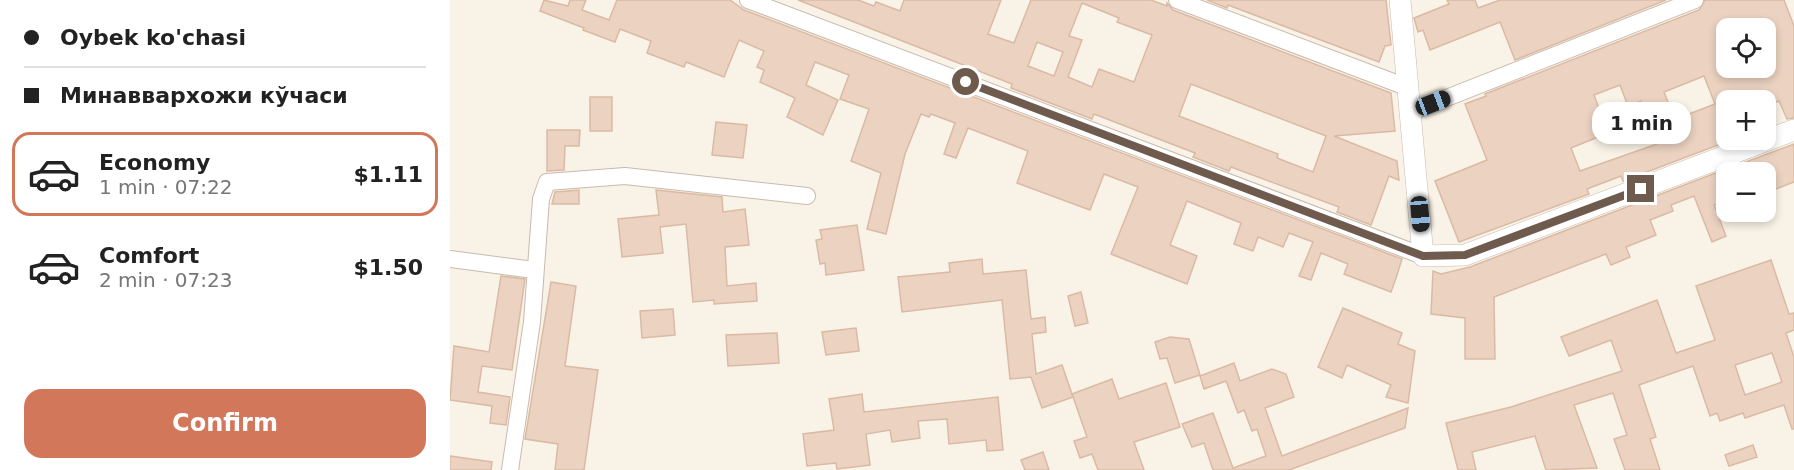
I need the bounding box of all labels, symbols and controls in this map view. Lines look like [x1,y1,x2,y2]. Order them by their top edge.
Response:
map controls [1716,18,1776,222]
button: locate [1716,18,1776,78]
text: Oybek ko'chasi [60,25,246,50]
route start [952,68,979,95]
text: Минаввархожи кўчаси [60,83,348,108]
car [1413,88,1453,118]
button: + [1716,90,1776,150]
callout: 1 min [1592,102,1690,144]
text: 1 min [1610,111,1673,135]
icon: car [27,147,81,201]
text: Economy [99,150,210,175]
text: $1.11 [353,162,423,187]
button: − [1716,162,1776,222]
text: 1 min · 07:22 [99,175,233,199]
route end [1627,175,1654,202]
car [1409,195,1431,233]
icon: car [27,240,81,294]
text: Comfort [99,243,199,268]
text: $1.50 [353,255,423,280]
text: 2 min · 07:23 [99,268,233,292]
button: Confirm [24,389,426,458]

